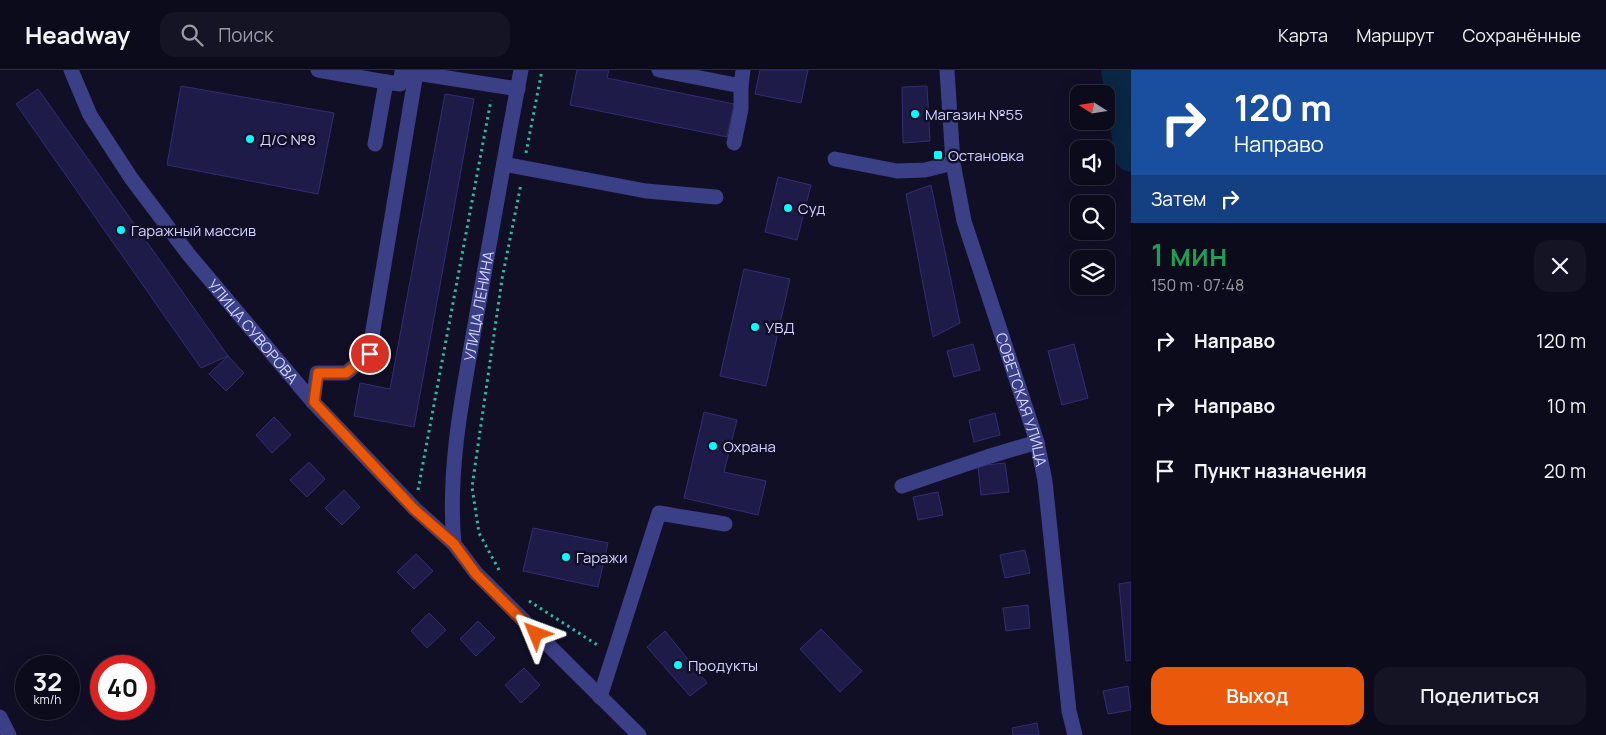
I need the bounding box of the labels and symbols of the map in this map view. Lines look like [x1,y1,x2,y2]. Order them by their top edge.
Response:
north arrow [1070,85,1115,130]
place label: Магазин №55 [925,104,1023,125]
marker: Магазин №55 [909,108,921,120]
place label: Д/С №8 [260,129,316,150]
marker: Д/С №8 [244,133,256,145]
place label: Остановка [948,145,1024,166]
marker: Остановка [932,149,944,161]
place label: Суд [798,198,825,219]
marker: Суд [782,202,794,214]
place label: Гаражный массив [131,220,256,241]
marker: Гаражный массив [115,224,127,236]
street label: УЛИЦА ЛЕНИНА [458,249,499,363]
street label: УЛИЦА СУВОРОВА [203,274,304,388]
place label: УВД [765,317,795,338]
marker: УВД [749,321,761,333]
street label: СОВЕТСКАЯ УЛИЦА [991,330,1052,469]
pin [349,333,391,375]
place label: Охрана [723,436,776,457]
marker: Охрана [707,440,719,452]
place label: Гаражи [576,547,627,568]
marker: Гаражи [560,551,572,563]
position arrow [509,607,561,659]
speed limit sign: 40 [90,655,155,720]
place label: Продукты [688,655,758,676]
marker: Продукты [672,659,684,671]

